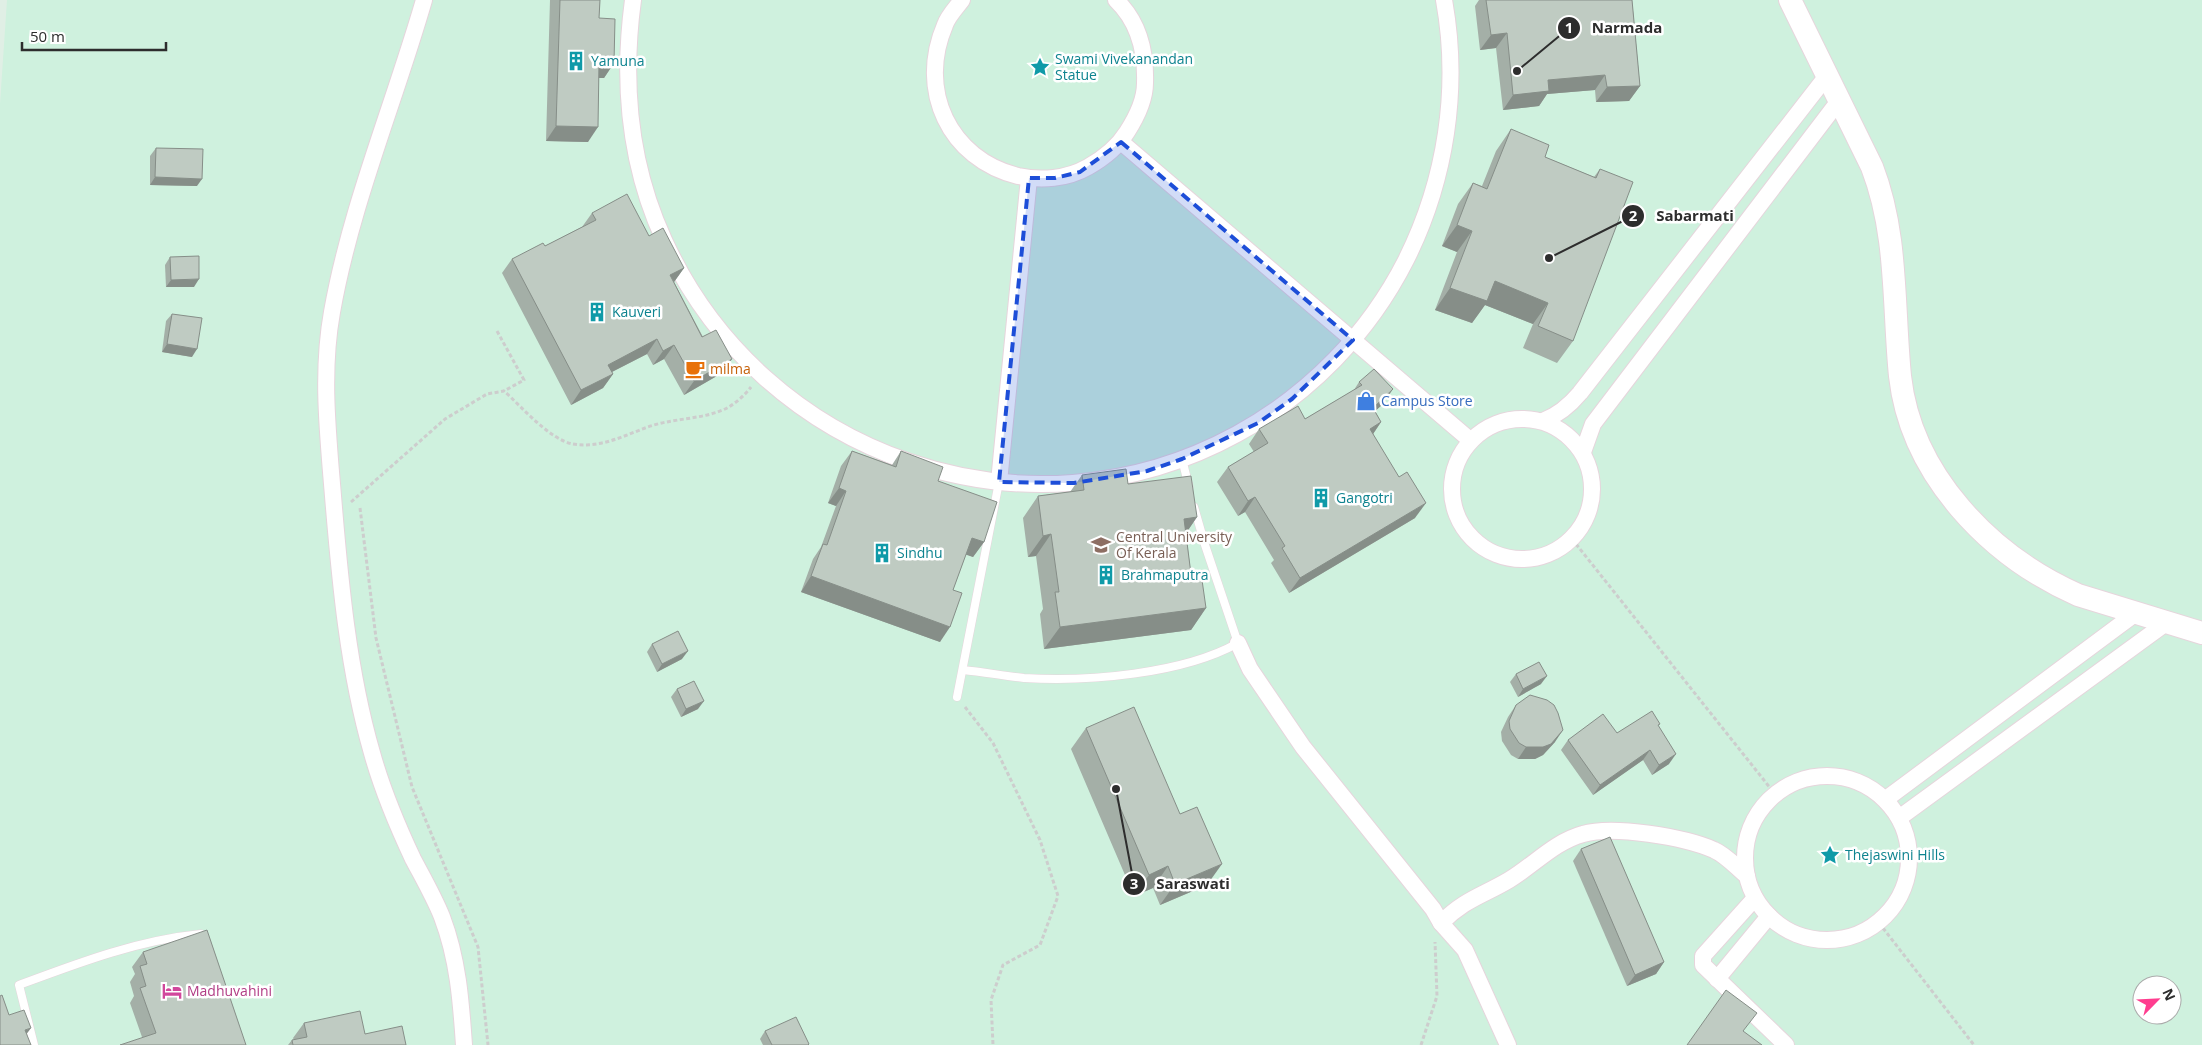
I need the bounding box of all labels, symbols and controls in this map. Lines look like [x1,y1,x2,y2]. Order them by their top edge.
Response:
callout: Narmada [1557,13,1672,43]
text: 1 [1565,17,1573,37]
text: Narmada [1592,17,1662,37]
scale bar [22,20,166,52]
text: 50 m [30,26,65,46]
place label: Swami Vivekanandan Statue [1055,49,1193,84]
building icon: Yamuna [565,50,587,72]
place label: Yamuna [591,51,645,70]
place icon: Swami Vivekanandan Statue [1029,56,1051,78]
callout: Sabarmati [1621,201,1743,231]
text: 2 [1629,205,1638,225]
text: Sabarmati [1656,205,1734,225]
building icon: Kauveri [586,301,608,323]
place label: Kauveri [612,302,661,321]
cafe icon: milma [684,358,706,380]
place label: milma [710,359,751,378]
shop icon: Campus Store [1355,390,1377,412]
place label: Campus Store [1381,391,1473,410]
building icon: Gangotri [1310,487,1332,509]
place label: Gangotri [1336,488,1393,507]
place label: Central University Of Kerala [1116,527,1233,562]
school or university icon: Central University Of Kerala [1090,534,1112,556]
building icon: Sindhu [871,542,893,564]
place label: Sindhu [897,543,943,562]
building icon: Brahmaputra [1095,564,1117,586]
place label: Brahmaputra [1121,565,1209,584]
place icon: Thejaswini Hills [1819,844,1841,866]
place label: Thejaswini Hills [1845,845,1945,864]
callout: Saraswati [1122,869,1240,899]
text: 3 [1130,873,1138,893]
text: Saraswati [1156,873,1230,893]
north arrow [2132,975,2182,1025]
hotel icon: Madhuvahini [161,980,183,1002]
place label: Madhuvahini [187,981,272,1000]
text: N [2158,985,2180,1004]

